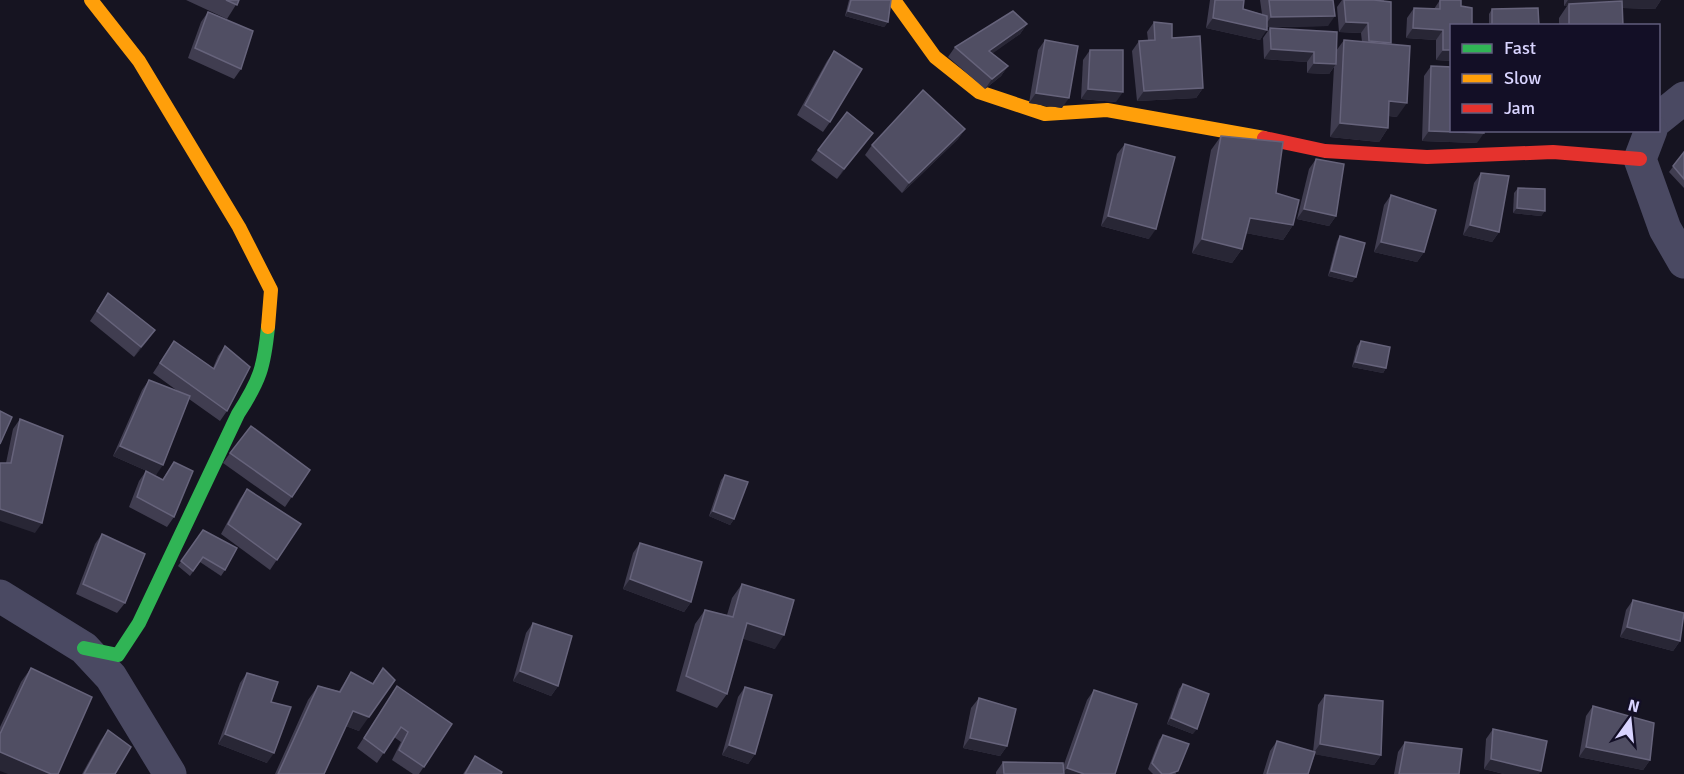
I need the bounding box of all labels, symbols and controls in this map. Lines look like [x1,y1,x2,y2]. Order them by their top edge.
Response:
legend [1450,24,1660,132]
text: Fast [1504,37,1536,59]
text: Slow [1504,67,1541,89]
text: Jam [1504,97,1535,119]
north arrow [1600,690,1660,750]
text: N [1626,695,1642,718]

